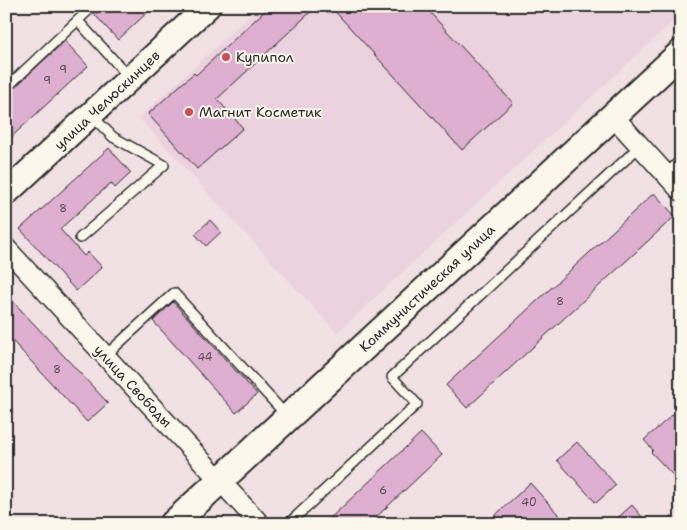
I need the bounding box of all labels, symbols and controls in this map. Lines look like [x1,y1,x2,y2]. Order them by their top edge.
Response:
street label: улица Челюскинцев [50,46,164,154]
place label: Купипол [236,48,294,66]
marker: Купипол [220,51,232,63]
house number: 9 [59,62,67,77]
house number: 9 [43,73,51,88]
place label: Магнит Косметик [199,103,322,121]
marker: Магнит Косметик [183,106,195,118]
house number: 8 [59,201,67,216]
street label: Коммунистическая улица [355,220,499,356]
house number: 8 [556,294,564,309]
street label: улица Свободы [90,341,176,431]
house number: 44 [197,350,213,365]
house number: 8 [53,362,61,377]
house number: 6 [379,483,387,498]
house number: 40 [521,495,537,510]

